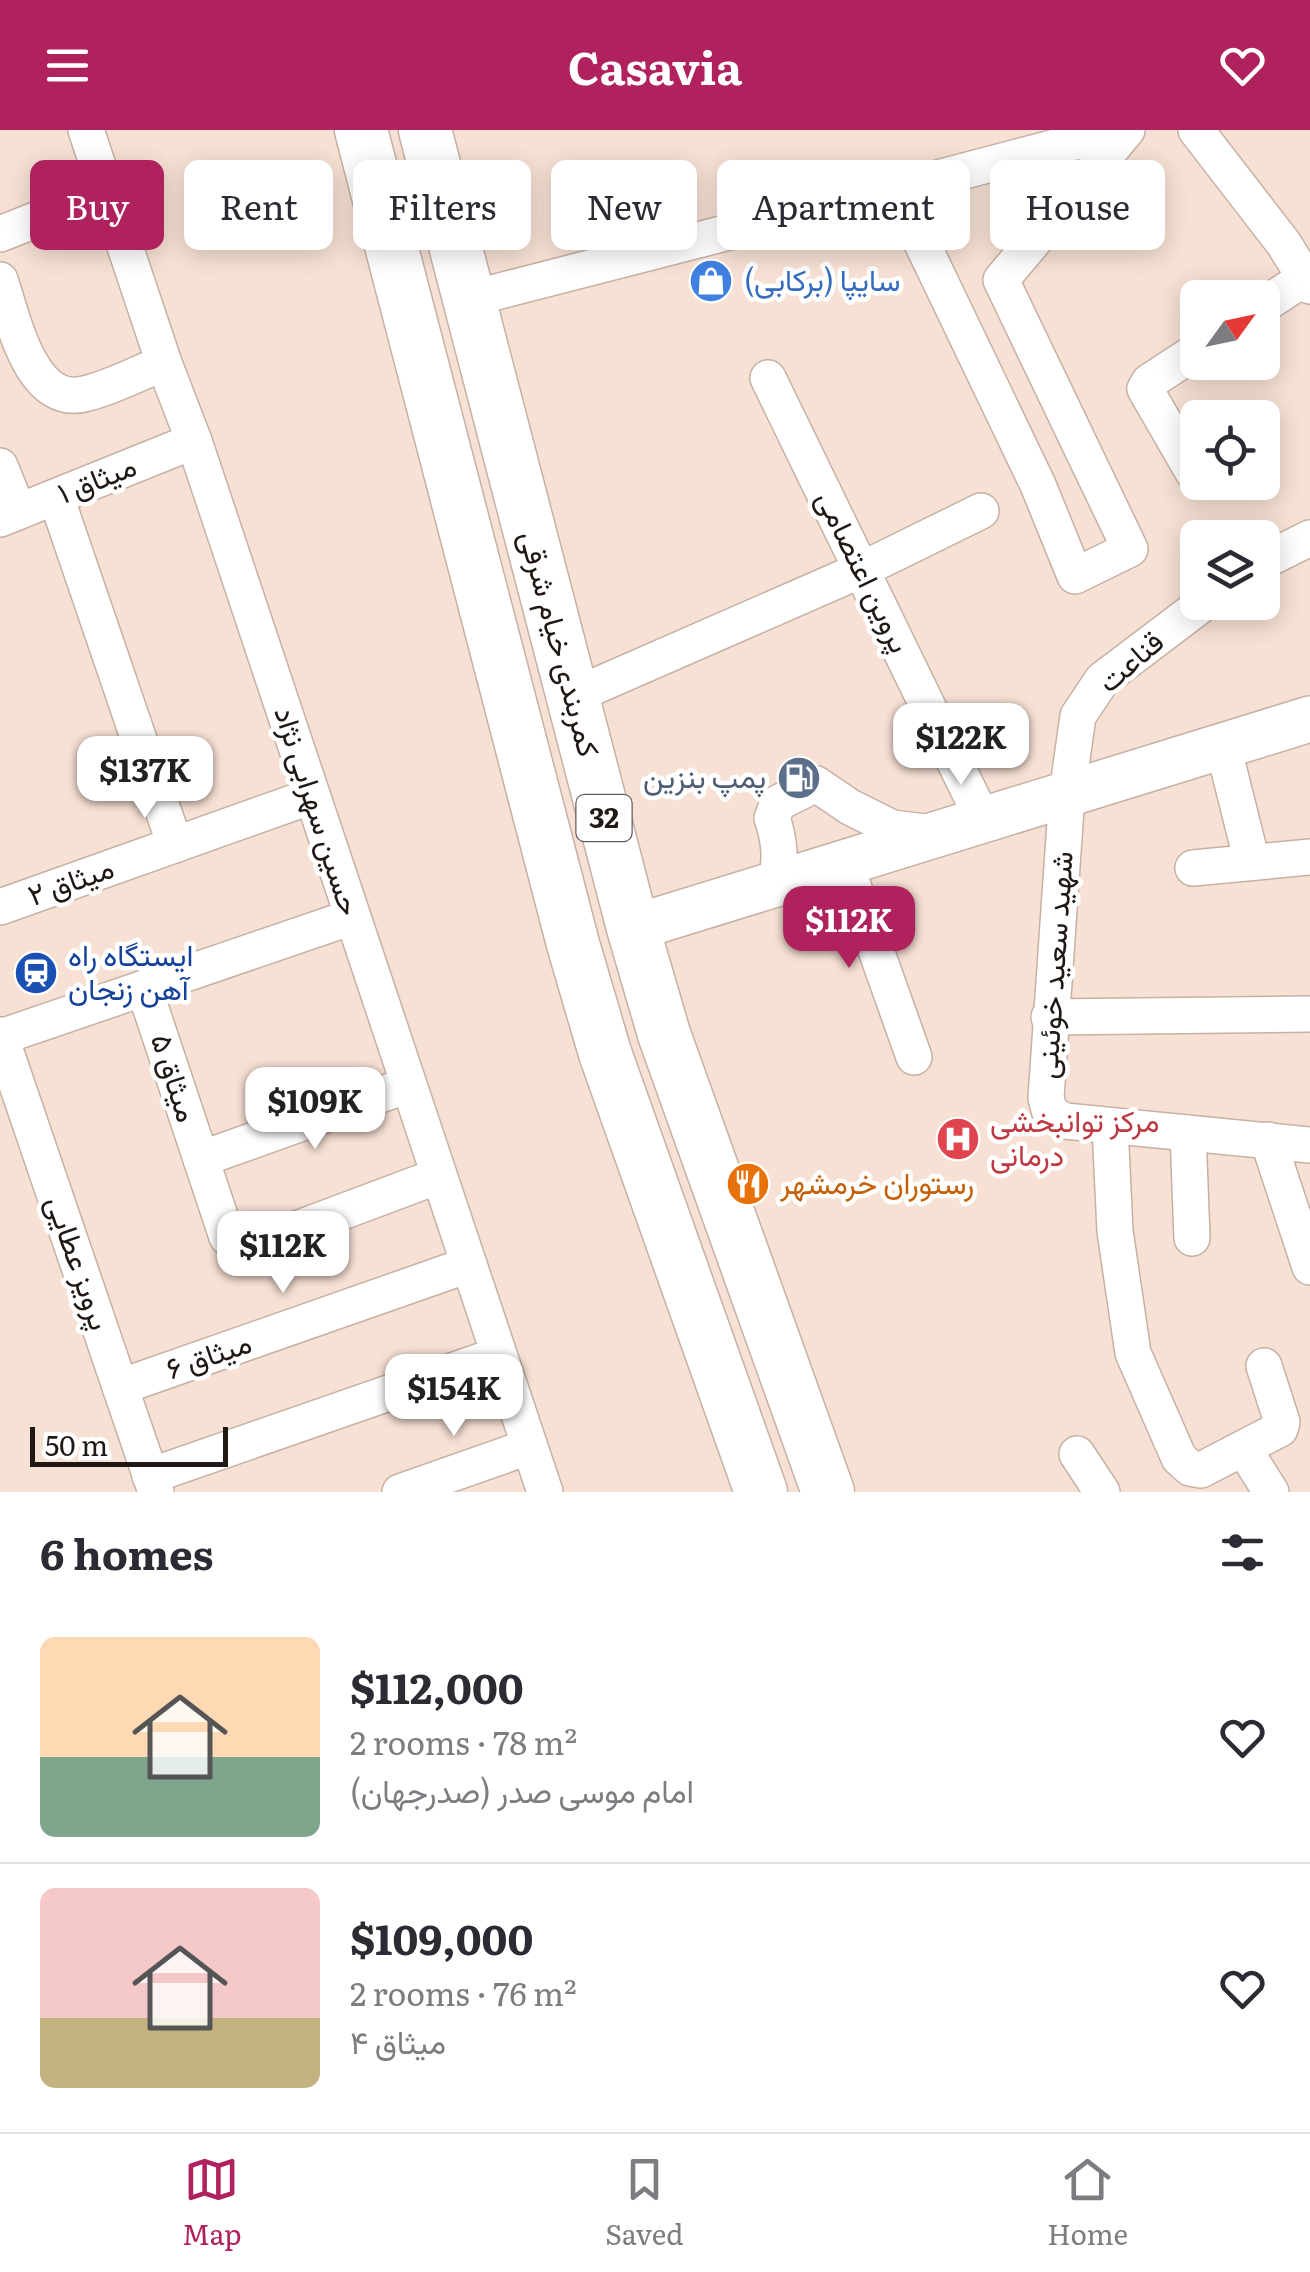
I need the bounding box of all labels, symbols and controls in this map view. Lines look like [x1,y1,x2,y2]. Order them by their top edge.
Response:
text: Casavia [568,32,742,99]
icon: menu [40,38,95,93]
icon: heart [1215,38,1270,93]
chip: Buy [30,160,164,250]
chip: Rent [184,160,333,250]
chip: Filters [353,160,531,250]
chip: New [551,160,697,250]
chip: Apartment [717,160,970,250]
chip: House [990,160,1165,250]
place label: سایپا (برکابی) [744,256,900,301]
shop icon: سایپا (برکابی) [688,258,734,304]
north arrow [1180,280,1280,380]
map controls [1180,280,1280,620]
button: locate [1180,400,1280,500]
street label: میثاق ۱ [50,442,142,513]
street label: پروین اعتصامی [806,482,924,660]
button: layers [1180,520,1280,620]
street label: کمربندی خیام شرقی [511,525,613,761]
street label: قناعت [1086,618,1172,701]
street label: حسین سهرابی نژاد [265,700,374,920]
pin: $122K [891,703,1031,788]
text: $122K [915,711,1007,759]
pin: $137K [75,736,215,821]
text: $137K [99,744,191,792]
place label: پمپ بنزین [643,753,766,798]
fuel station icon: پمپ بنزین [776,755,822,801]
road number: 32 [576,795,632,841]
street label: میثاق ۲ [21,843,119,915]
street label: شهید سعید خوئینی [1022,849,1082,1080]
pin: $112K [779,886,919,971]
text: $112K [805,894,893,942]
place label: ایستگاه راه آهن زنجان [68,931,193,1009]
station icon: ایستگاه راه آهن زنجان [13,950,59,996]
street label: میثاق ۵ [142,1027,212,1127]
pin: $109K [245,1067,385,1152]
text: $109K [267,1075,363,1123]
place label: مرکز توانبخشی درمانی [990,1097,1159,1175]
hospital icon: مرکز توانبخشی درمانی [935,1116,981,1162]
place label: رستوران خرمشهر [779,1159,974,1203]
restaurant icon: رستوران خرمشهر [725,1161,771,1207]
street label: پرویز عطایی [36,1189,124,1335]
pin: $112K [213,1211,353,1296]
text: $112K [239,1219,327,1267]
street label: میثاق ۶ [159,1318,257,1388]
pin: $154K [384,1354,524,1439]
text: $154K [407,1362,501,1410]
scale bar [30,1422,228,1466]
text: 50 m [45,1423,108,1465]
text: 6 homes [40,1521,214,1583]
icon: filters [1215,1525,1270,1580]
text: $112,000 [350,1655,524,1717]
icon: home [120,1677,240,1797]
icon: heart [1215,1710,1270,1765]
text: 2 rooms · 78 m² [350,1717,577,1765]
text: (صدرجهان) امام موسی صدر [350,1765,694,1813]
text: $109,000 [350,1906,533,1968]
icon: home [120,1928,240,2048]
icon: heart [1215,1961,1270,2016]
text: 2 rooms · 76 m² [350,1968,577,2016]
text: میثاق ۴ [350,2016,446,2064]
tab: Map [182,2152,242,2254]
tab: Saved [605,2152,683,2254]
tab: Home [1047,2152,1128,2254]

